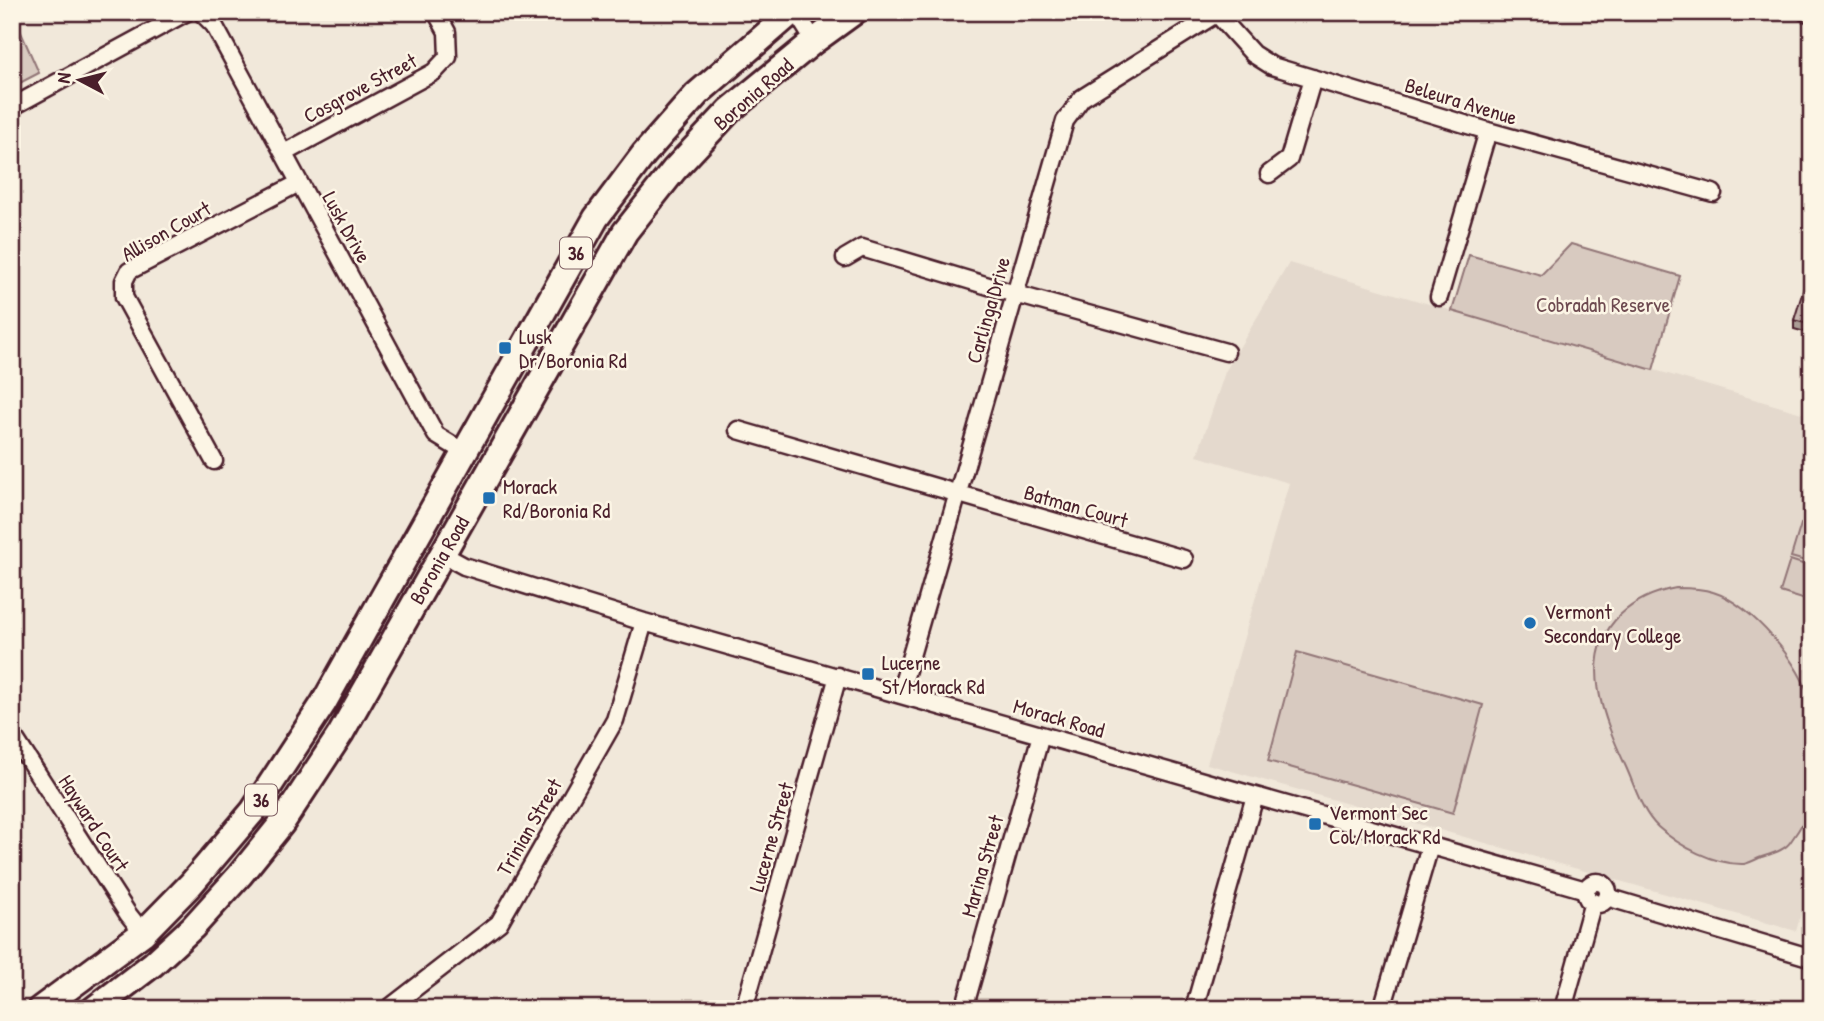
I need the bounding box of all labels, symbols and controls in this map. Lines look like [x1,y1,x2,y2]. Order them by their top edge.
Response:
north arrow [46,46,116,116]
street label: Cosgrove Street [298,46,422,130]
street label: Boronia Road [707,51,799,137]
street label: Beleura Avenue [1401,70,1521,132]
text: N [50,71,77,85]
street label: Lusk Drive [316,186,378,268]
street label: Allison Court [116,193,217,268]
road number: 36 [560,238,592,268]
street label: Carlinga Drive [959,253,1017,367]
park label: Cobradah Reserve [1536,290,1670,319]
place label: Lusk Dr/Boronia Rd [519,322,627,375]
marker: Lusk Dr/Boronia Rd [497,340,513,356]
place label: Morack Rd/Boronia Rd [503,472,610,525]
street label: Batman Court [1021,477,1132,535]
marker: Morack Rd/Boronia Rd [481,490,497,506]
street label: Boronia Road [402,511,476,609]
place label: Vermont Secondary College [1544,597,1681,650]
marker: Vermont Secondary College [1522,615,1538,631]
place label: Lucerne St/Morack Rd [882,648,984,701]
marker: Lucerne St/Morack Rd [860,666,876,682]
street label: Morack Road [1010,691,1108,745]
street label: Hayward Court [52,769,136,878]
street label: Trinian Street [489,772,569,881]
street label: Lucerne Street [742,778,801,895]
road number: 36 [245,785,277,816]
place label: Vermont Sec Col/Morack Rd [1329,798,1440,851]
street label: Marina Street [954,811,1011,920]
marker: Vermont Sec Col/Morack Rd [1307,816,1323,832]

